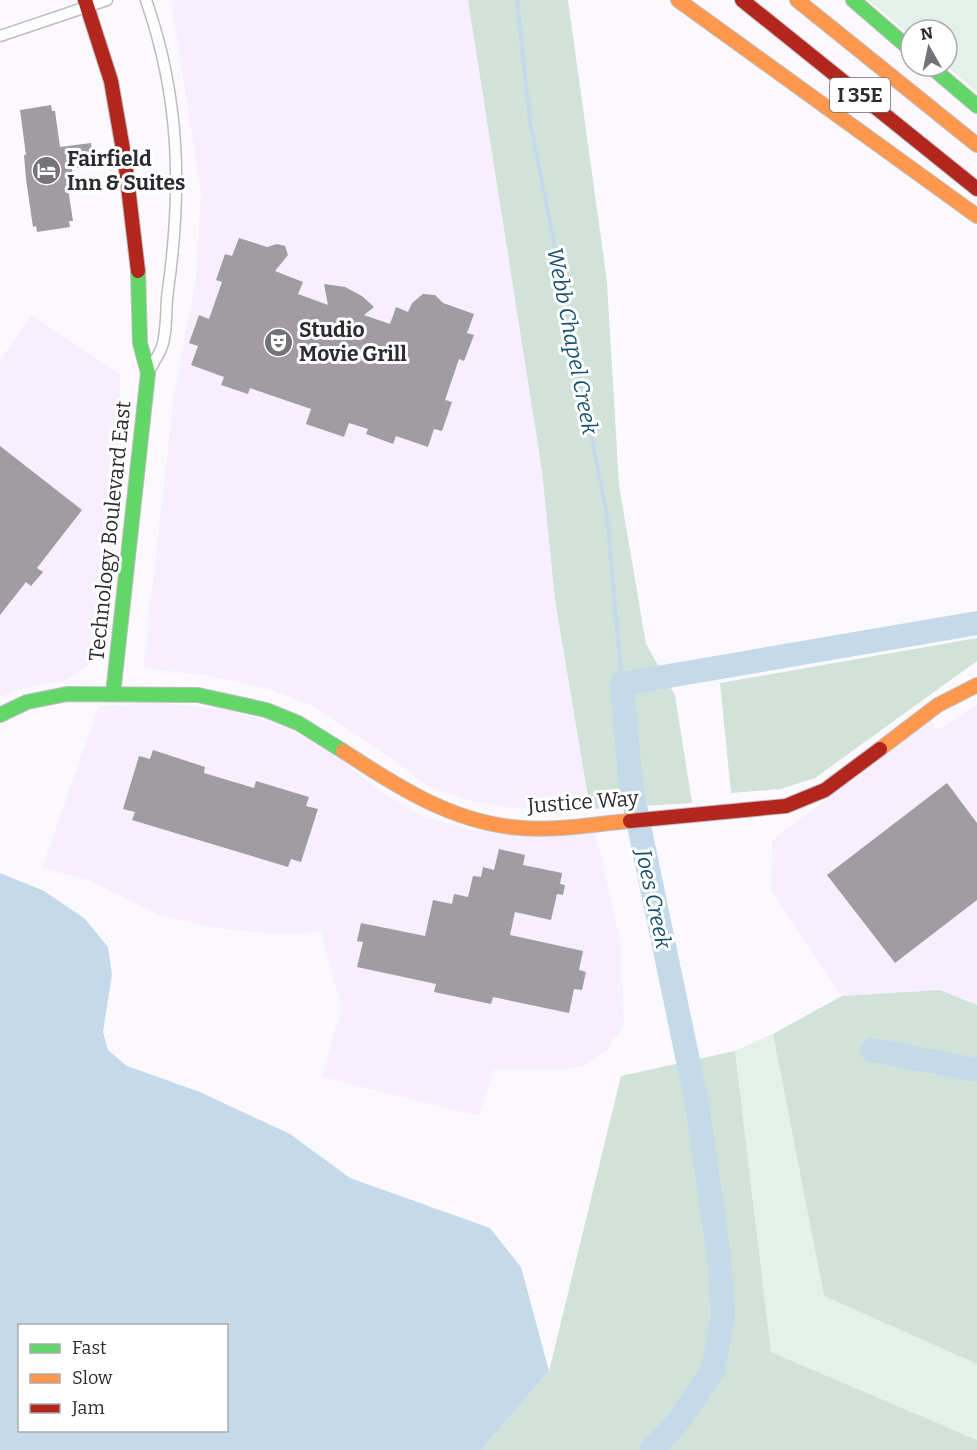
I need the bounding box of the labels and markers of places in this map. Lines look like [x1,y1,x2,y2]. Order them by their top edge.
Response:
place label: Fairfield Inn & Suites [67,146,185,196]
hotel icon: Fairfield Inn & Suites [30,155,62,187]
place label: Studio Movie Grill [299,317,407,367]
theatre icon: Studio Movie Grill [262,326,294,358]

